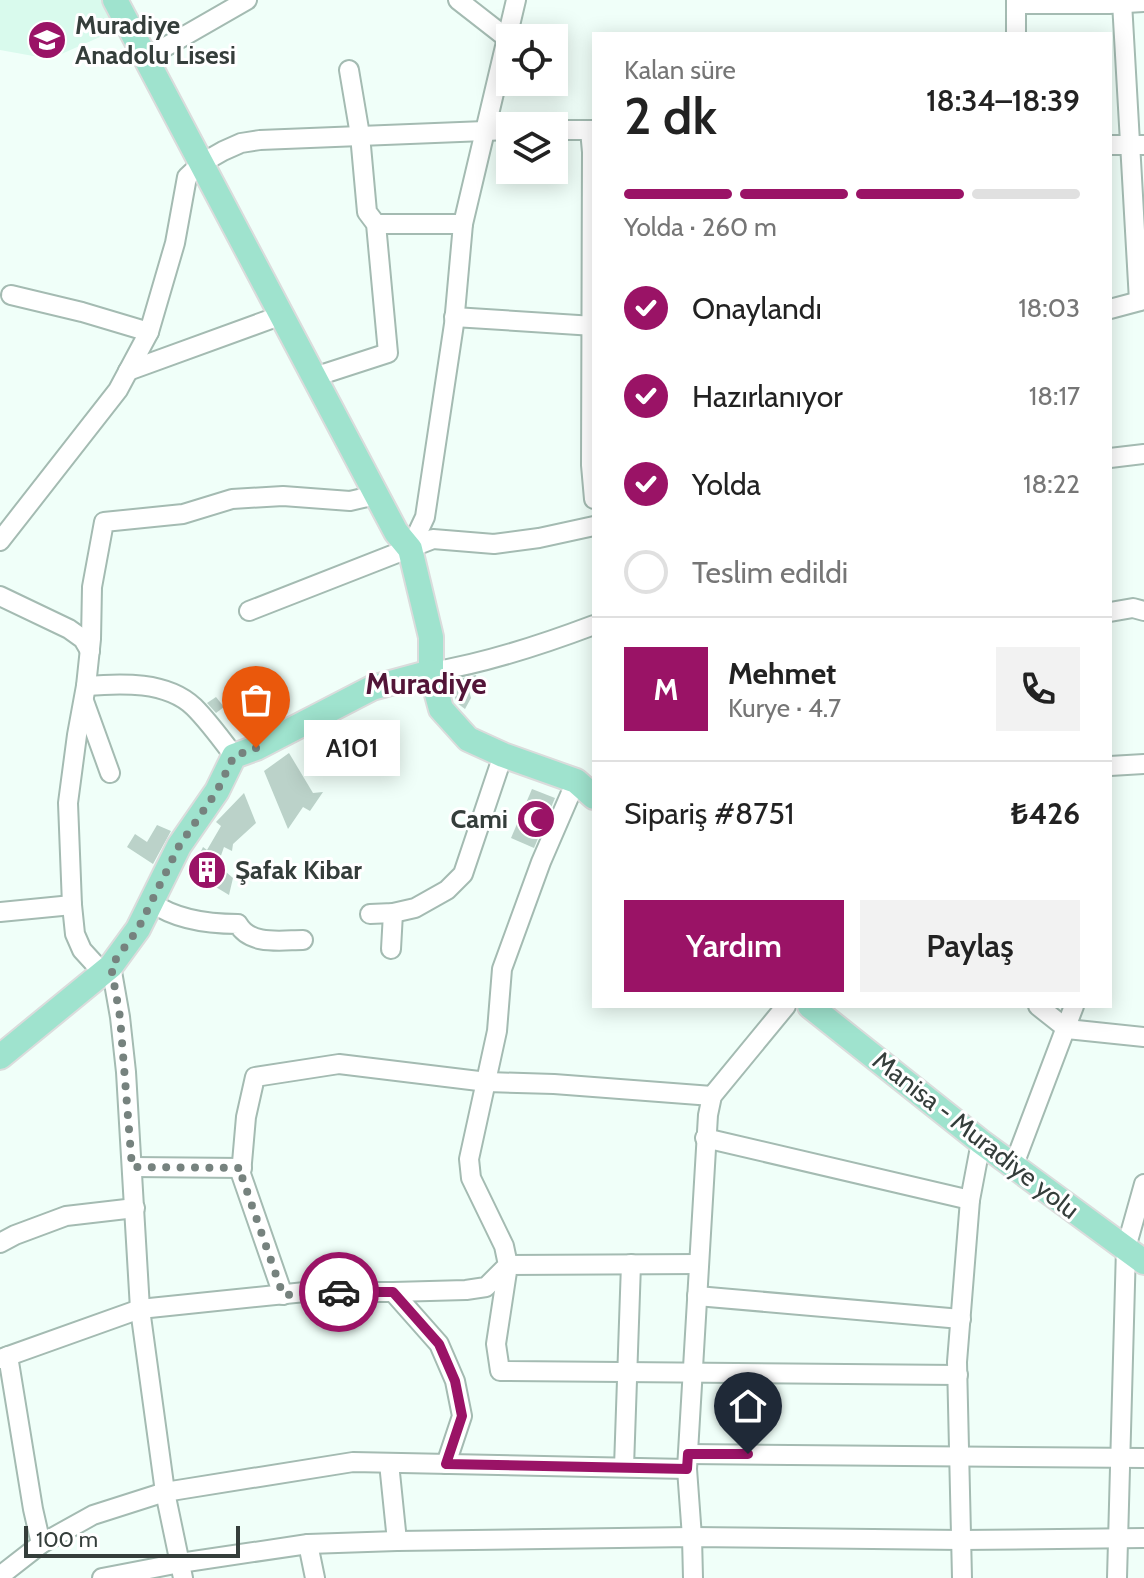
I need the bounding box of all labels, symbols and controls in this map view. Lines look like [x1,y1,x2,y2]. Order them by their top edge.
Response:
place label: Muradiye Anadolu Lisesi [75,9,236,71]
school or university icon: Muradiye Anadolu Lisesi [26,19,68,61]
map controls [496,24,568,184]
button: locate [496,24,568,96]
text: Kalan süre [624,54,736,86]
text: 18:34–18:39 [926,82,1080,119]
text: 2 dk [624,84,717,147]
button: layers [496,112,568,184]
text: Yolda · 260 m [624,211,777,243]
icon: check [624,286,668,330]
text: Onaylandı [692,290,822,327]
text: 18:03 [1018,292,1080,324]
icon: check [624,374,668,418]
text: Hazırlanıyor [692,378,843,415]
text: 18:17 [1029,380,1080,412]
icon: check [624,462,668,506]
text: Yolda [692,466,761,503]
text: 18:22 [1023,468,1080,500]
text: Teslim edildi [692,554,848,591]
button: phone [996,647,1080,731]
text: Mehmet [728,655,836,692]
district label: Muradiye [365,665,487,702]
pin [222,666,290,748]
text: M [654,671,679,708]
icon: bag [234,678,278,722]
text: Kurye · 4.7 [728,692,841,724]
callout: A101 [304,720,400,776]
text: A101 [326,732,378,764]
text: Sipariş #8751 [624,795,794,832]
text: ₺426 [1011,795,1080,832]
mosque icon: Cami [515,798,557,840]
place label: Cami [450,803,508,835]
building icon: Şafak Kibar [186,849,228,891]
place label: Şafak Kibar [235,854,362,886]
button: Yardım [624,900,844,992]
button: Paylaş [860,900,1080,992]
street label: Manisa - Muradiye yolu [866,1044,1086,1226]
courier [299,1252,379,1332]
icon: car [317,1270,361,1314]
pin [714,1372,782,1454]
icon: home [726,1384,770,1428]
scale bar [24,1522,240,1558]
text: 100 m [36,1526,98,1553]

